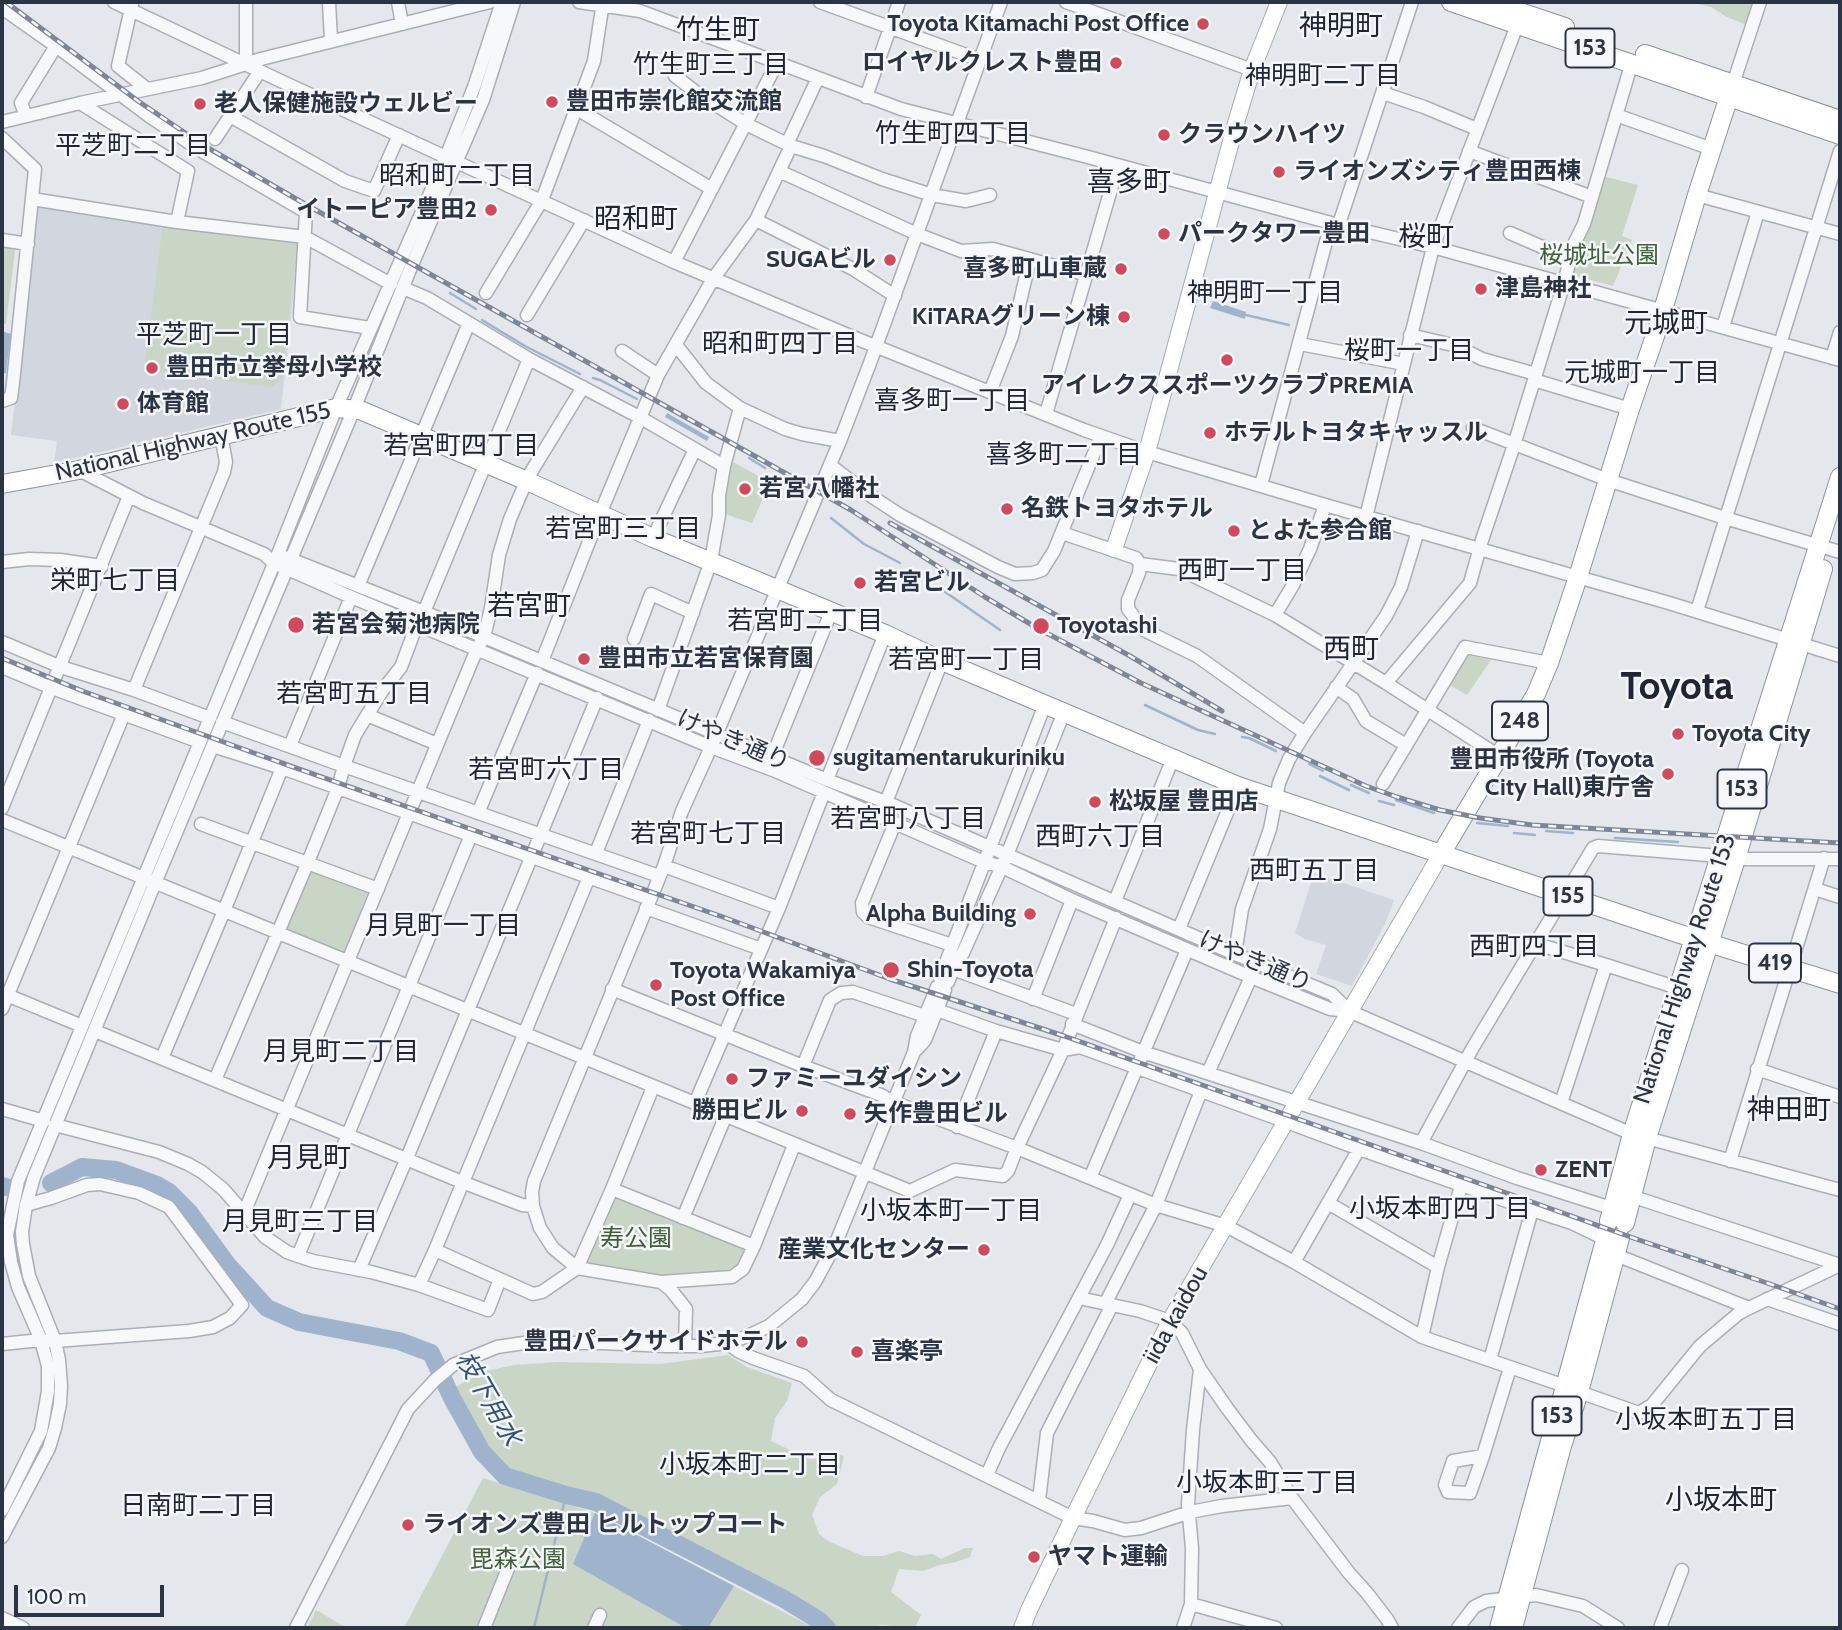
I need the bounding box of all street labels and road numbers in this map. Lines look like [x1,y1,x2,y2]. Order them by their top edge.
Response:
road number: 153 [1566,28,1614,68]
street label: National Highway Route 155 [52,396,334,488]
road number: 248 [1492,702,1548,740]
street label: けやき通り [672,704,794,778]
road number: 153 [1718,769,1766,808]
street label: National Highway Route 153 [1628,830,1742,1108]
road number: 155 [1544,876,1592,916]
street label: けやき通り [1194,925,1316,999]
road number: 419 [1749,944,1801,982]
street label: iida kaidou [1138,1261,1214,1369]
road number: 153 [1532,1396,1582,1436]

